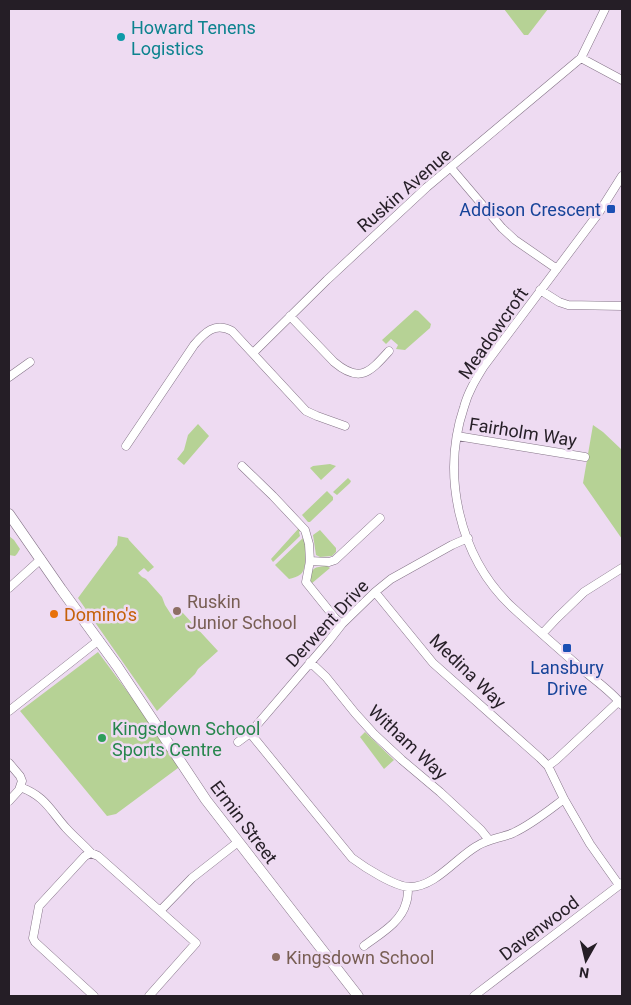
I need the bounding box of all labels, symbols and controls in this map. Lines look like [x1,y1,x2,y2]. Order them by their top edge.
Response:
place label: Howard Tenens Logistics [131,17,256,59]
marker: Howard Tenens Logistics [115,31,127,43]
street label: Ruskin Avenue [353,144,455,236]
place label: Addison Crescent [459,199,601,220]
marker: Addison Crescent [605,203,617,215]
street label: Meadowcroft [454,283,532,383]
street label: Fairholm Way [468,413,579,451]
street label: Derwent Drive [281,575,373,671]
place label: Ruskin Junior School [187,591,297,633]
place label: Domino's [64,604,137,625]
marker: Ruskin Junior School [171,605,183,617]
marker: Domino's [48,608,60,620]
street label: Medina Way [426,629,511,713]
marker: Lansbury Drive [561,642,573,654]
place label: Lansbury Drive [530,657,604,699]
street label: Witham Way [364,700,452,784]
place label: Kingsdown School Sports Centre [112,718,260,760]
marker: Kingsdown School Sports Centre [96,732,108,744]
street label: Ermin Street [206,776,282,868]
street label: Davenwood [495,891,583,965]
north arrow [561,935,611,985]
place label: Kingsdown School [286,947,434,968]
marker: Kingsdown School [270,951,282,963]
text: N [578,964,590,981]

